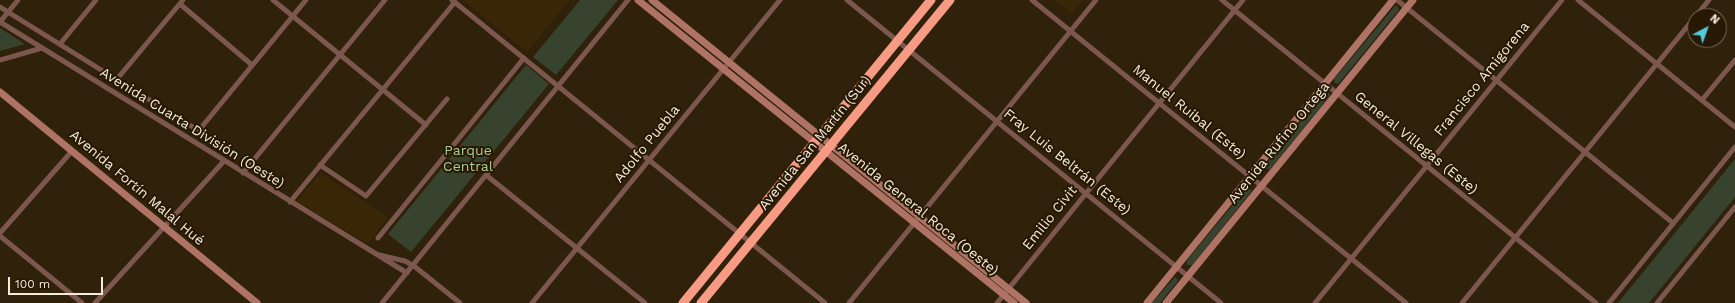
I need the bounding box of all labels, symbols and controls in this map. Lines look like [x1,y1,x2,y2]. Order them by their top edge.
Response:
north arrow [1687,8,1727,48]
text: N [1707,12,1722,27]
street label: Francisco Amigorena [1431,18,1533,140]
street label: Manuel Ruibal (Este) [1129,61,1249,163]
street label: Avenida Cuarta División (Oeste) [97,64,287,192]
street label: Avenida San Martín (Sur) [755,72,875,214]
street label: Avenida Rufino Ortega [1225,79,1333,207]
street label: General Villegas (Este) [1351,88,1481,198]
street label: Adolfo Puebla [610,102,684,186]
street label: Fray Luis Beltrán (Este) [1000,105,1134,219]
street label: Avenida Fortín Malal Hué [66,127,208,249]
street label: Avenida General Roca (Oeste) [834,139,1002,279]
park label: Parque Central [443,143,493,176]
street label: Emilio Civit [1019,183,1081,253]
scale bar [10,269,105,295]
text: 100 m [15,277,50,291]

